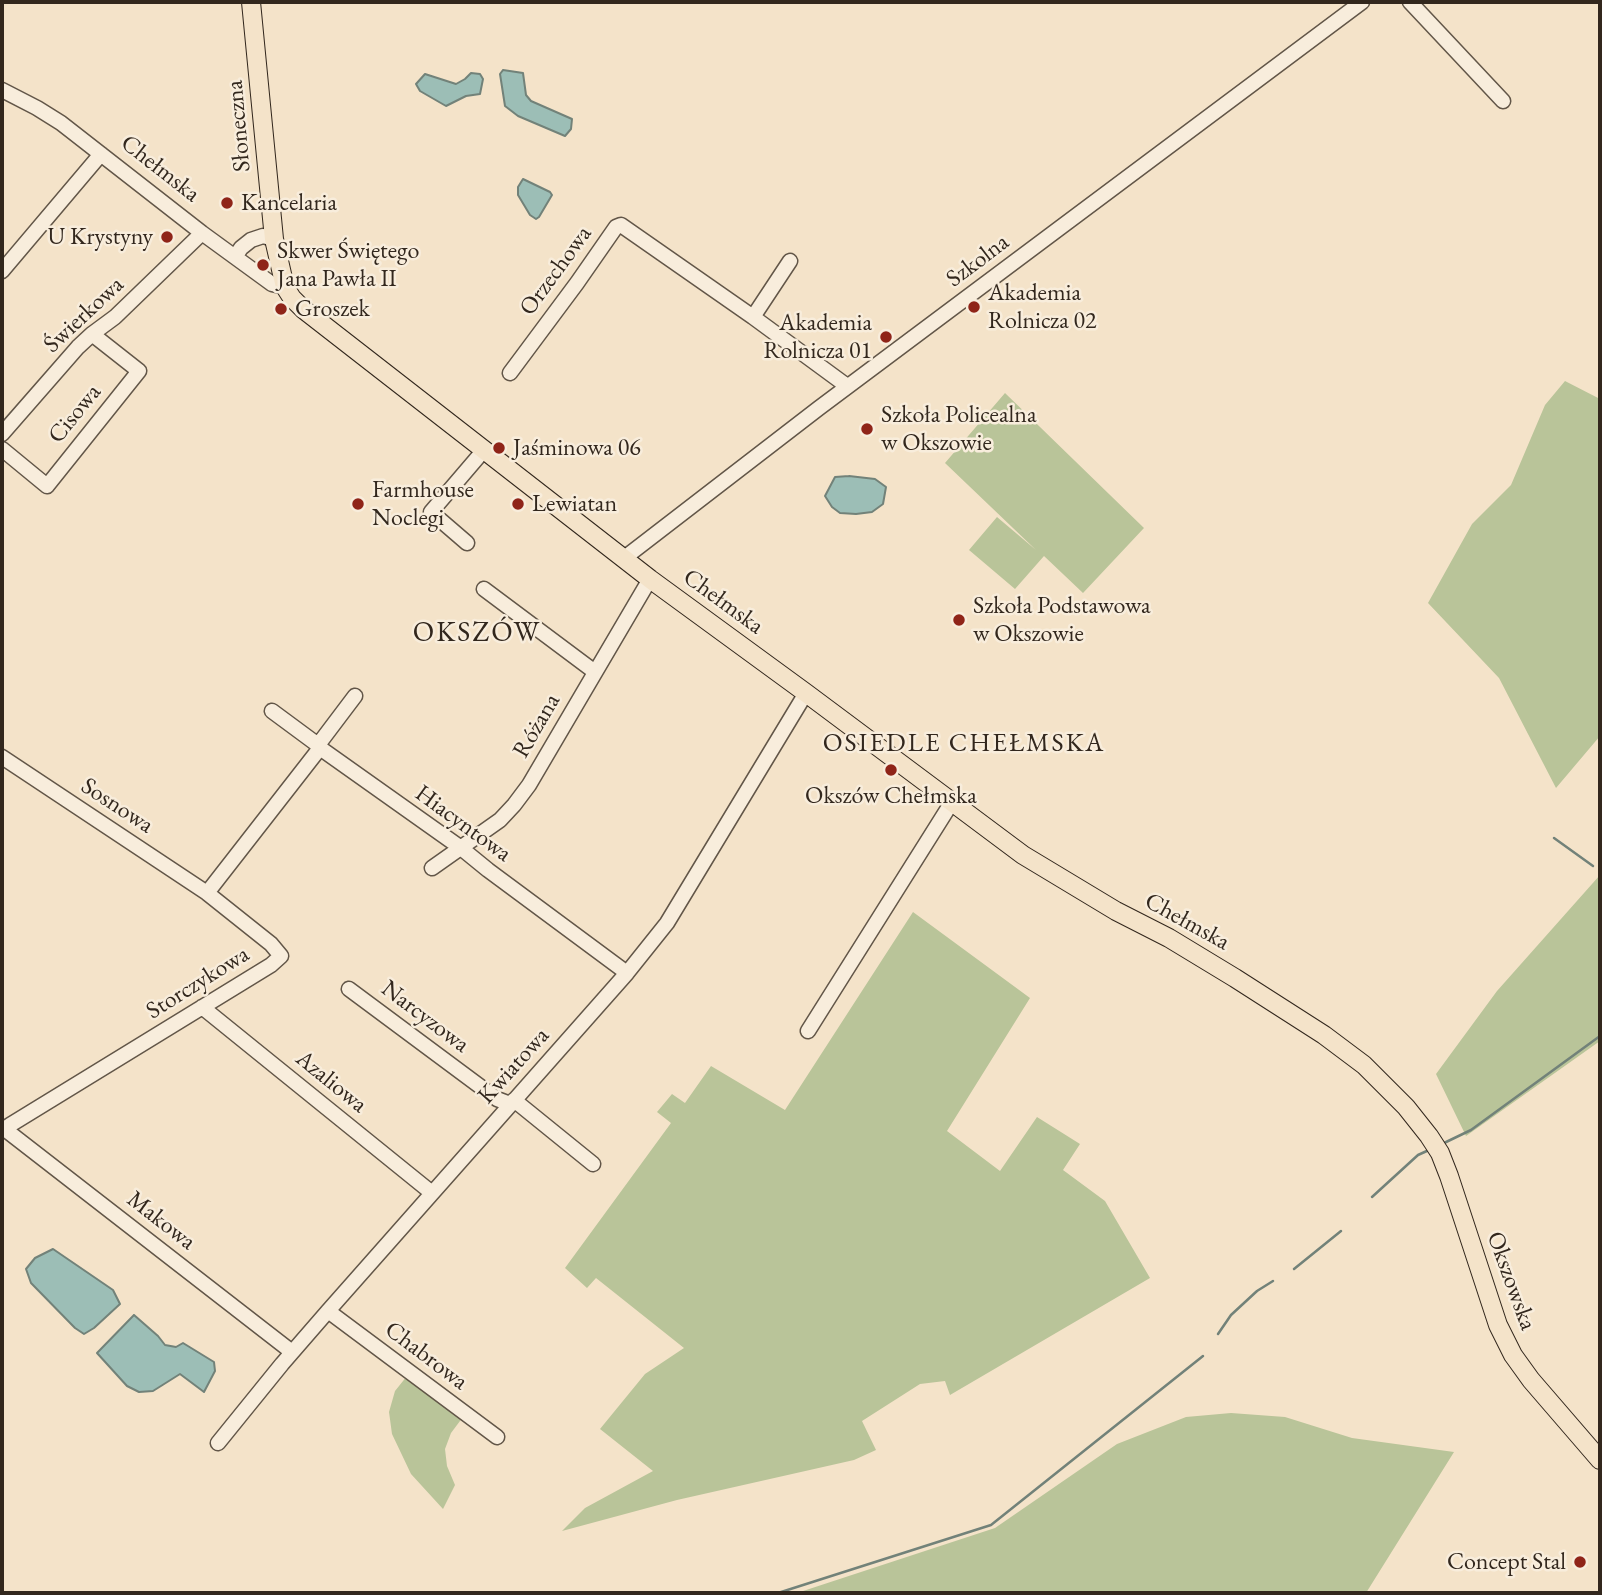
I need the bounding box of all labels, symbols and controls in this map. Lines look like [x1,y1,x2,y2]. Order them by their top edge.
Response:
street label: Słoneczna [221,79,257,173]
street label: Chełmska [115,129,205,209]
place label: Kancelaria [241,189,337,217]
marker: Kancelaria [219,195,235,211]
street label: Orzechowa [514,221,598,321]
place label: U Krystyny [48,223,153,251]
street label: Szkolna [941,228,1015,294]
marker: U Krystyny [159,229,175,245]
place label: Skwer Świętego Jana Pawła II [277,237,419,293]
marker: Skwer Świętego Jana Pawła II [255,257,271,273]
street label: Świerkowa [38,271,130,359]
place label: Akademia Rolnicza 02 [988,279,1097,335]
place label: Groszek [295,295,370,323]
marker: Akademia Rolnicza 02 [966,299,982,315]
marker: Groszek [273,301,289,317]
place label: Akademia Rolnicza 01 [763,309,872,365]
marker: Akademia Rolnicza 01 [878,329,894,345]
street label: Cisowa [42,379,108,449]
place label: Szkoła Policealna w Okszowie [881,401,1037,457]
marker: Szkoła Policealna w Okszowie [859,421,875,437]
place label: Jaśminowa 06 [513,434,641,462]
marker: Jaśminowa 06 [491,440,507,456]
place label: Farmhouse Noclegi [372,476,474,532]
place label: Lewiatan [532,490,617,518]
marker: Farmhouse Noclegi [350,496,366,512]
marker: Lewiatan [510,496,526,512]
street label: Chełmska [677,563,769,641]
place label: Szkoła Podstawowa w Okszowie [973,592,1151,648]
marker: Szkoła Podstawowa w Okszowie [951,612,967,628]
district label: OKSZÓW [414,616,540,650]
street label: Różana [507,689,567,763]
district label: OSIEDLE CHEŁMSKA [825,728,1103,760]
marker: Okszów Chełmska [883,762,899,778]
street label: Sosnowa [75,772,159,840]
street label: Hiacyntowa [409,779,517,869]
place label: Okszów Chełmska [805,782,977,810]
street label: Chełmska [1139,887,1235,957]
street label: Storczykowa [141,940,255,1026]
street label: Narcyzowa [375,975,475,1059]
street label: Kwiatowa [472,1022,556,1110]
street label: Azaliowa [289,1045,373,1119]
street label: Makowa [121,1185,201,1257]
street label: Okszowska [1480,1228,1542,1334]
street label: Chabrowa [379,1315,473,1397]
place label: Concept Stal [1447,1548,1566,1576]
marker: Concept Stal [1572,1554,1588,1570]

